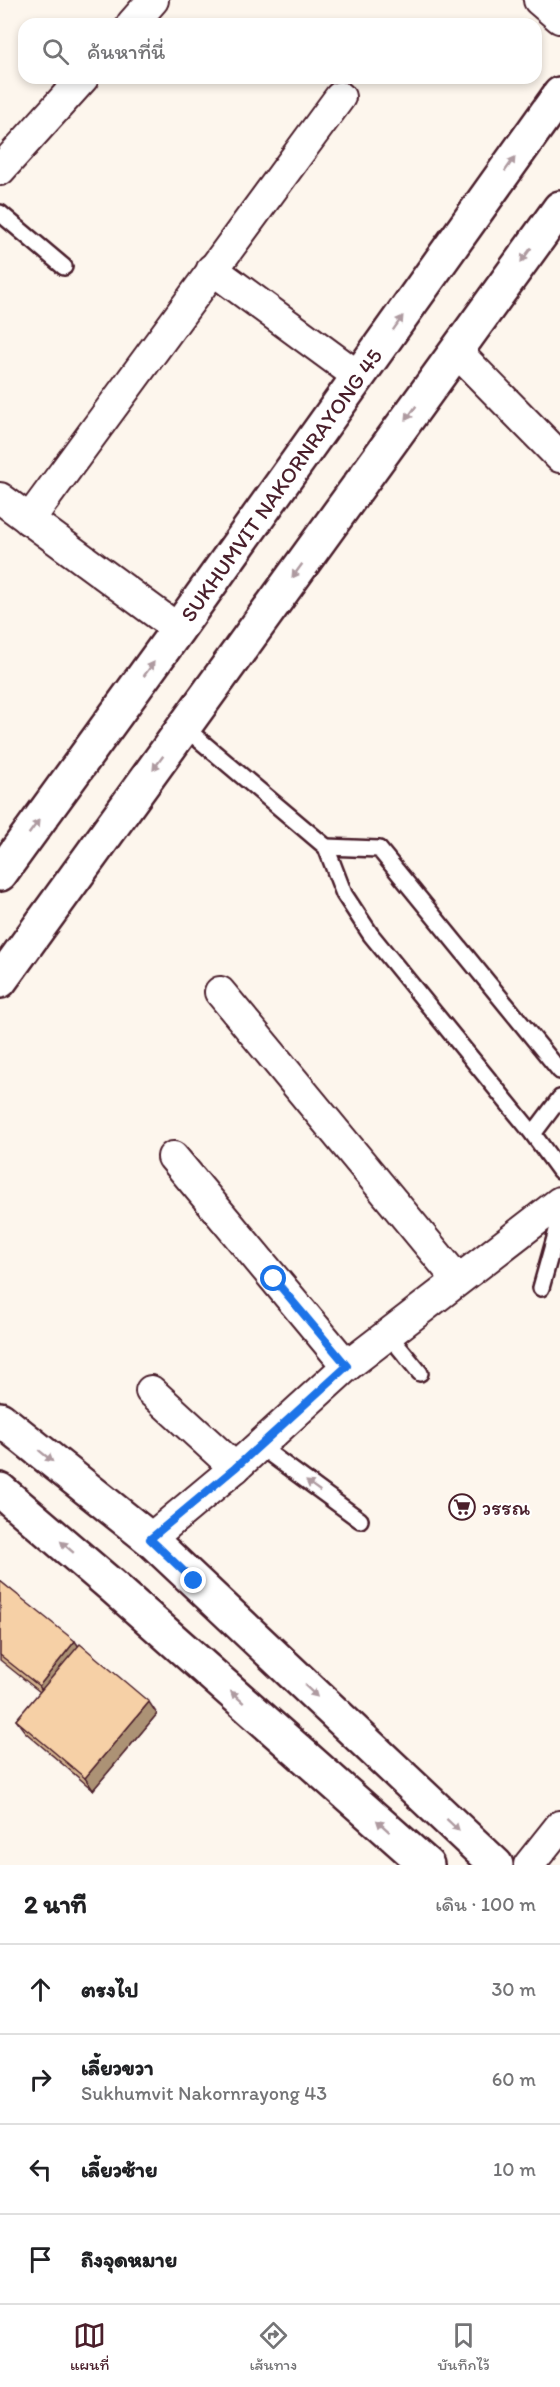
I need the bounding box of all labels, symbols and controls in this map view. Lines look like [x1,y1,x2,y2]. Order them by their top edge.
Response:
search box [18,18,542,84]
icon: search [39,35,72,68]
text: ค้นหาที่นี่ [87,38,165,65]
one-way arrow [504,156,516,171]
one-way arrow [520,248,532,263]
one-way arrow [391,315,403,330]
street label: SUKHUMVIT NAKORNRAYONG 45 [174,343,388,627]
one-way arrow [405,405,417,421]
one-way arrow [291,562,303,578]
one-way arrow [143,661,155,677]
one-way arrow [152,755,164,770]
one-way arrow [28,819,40,834]
route start [260,1265,286,1291]
one-way arrow [38,1449,53,1461]
one-way arrow [306,1480,321,1492]
supermarket icon: วรรณ [447,1492,477,1522]
place label: วรรณ [482,1494,530,1521]
one-way arrow [59,1540,75,1553]
route end [180,1567,206,1593]
one-way arrow [303,1684,318,1698]
one-way arrow [230,1691,245,1704]
one-way arrow [445,1817,459,1831]
one-way arrow [376,1820,391,1833]
text: 2 นาที [24,1888,87,1920]
text: เดิน · 100 m [435,1892,536,1916]
icon: ahead [24,1973,57,2006]
text: ตรงไป [81,1976,139,2003]
text: 30 m [491,1977,536,2001]
text: เลี้ยวขวา [81,2054,154,2081]
icon: right [24,2063,57,2096]
text: 60 m [492,2067,536,2091]
text: Sukhumvit Nakornrayong 43 [81,2081,327,2105]
icon: left [24,2153,57,2186]
text: เลี้ยวซ้าย [81,2156,157,2183]
text: 10 m [493,2157,536,2181]
icon: arrive [24,2243,57,2276]
text: ถึงจุดหมาย [81,2246,177,2273]
tab: แผนที่ [70,2319,109,2374]
tab: เส้นทาง [249,2319,297,2374]
tab: บันทึกไว้ [437,2319,490,2374]

